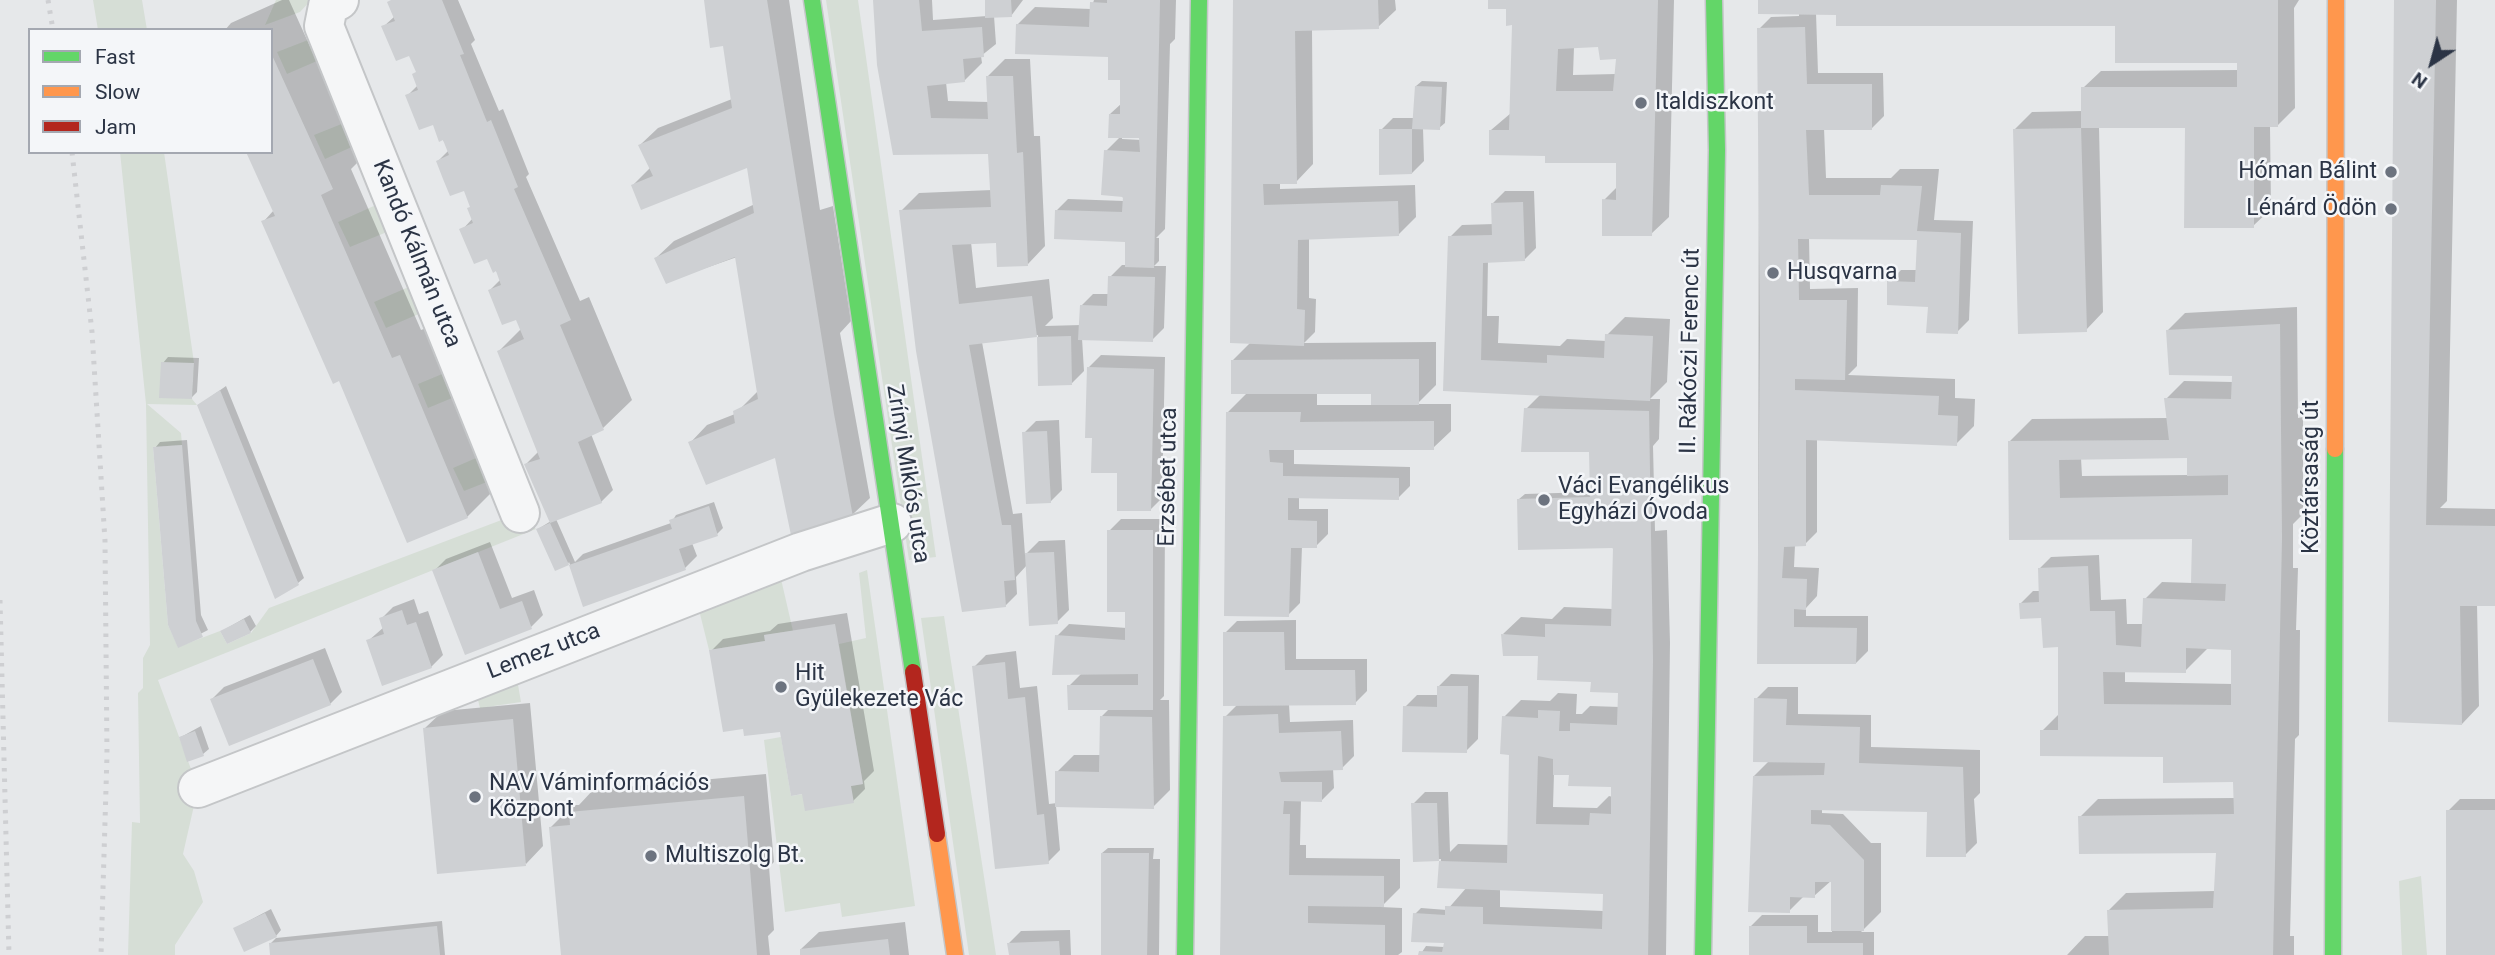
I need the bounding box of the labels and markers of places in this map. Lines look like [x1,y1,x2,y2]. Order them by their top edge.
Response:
place label: Italdiszkont [1655,89,1774,117]
marker: Italdiszkont [1633,95,1649,111]
place label: Hóman Bálint [2238,158,2377,186]
marker: Hóman Bálint [2383,164,2399,180]
place label: Lénárd Ödön [2246,195,2377,223]
marker: Lénárd Ödön [2383,201,2399,217]
place label: Husqvarna [1787,259,1898,287]
marker: Husqvarna [1765,265,1781,281]
place label: Váci Evangélikus Egyházi Óvoda [1558,473,1729,527]
marker: Váci Evangélikus Egyházi Óvoda [1536,492,1552,508]
place label: Hit Gyülekezete Vác [795,660,963,714]
marker: Hit Gyülekezete Vác [773,679,789,695]
place label: NAV Váminformációs Központ [489,770,709,824]
marker: NAV Váminformációs Központ [467,789,483,805]
place label: Multiszolg Bt. [665,842,805,870]
marker: Multiszolg Bt. [643,848,659,864]

